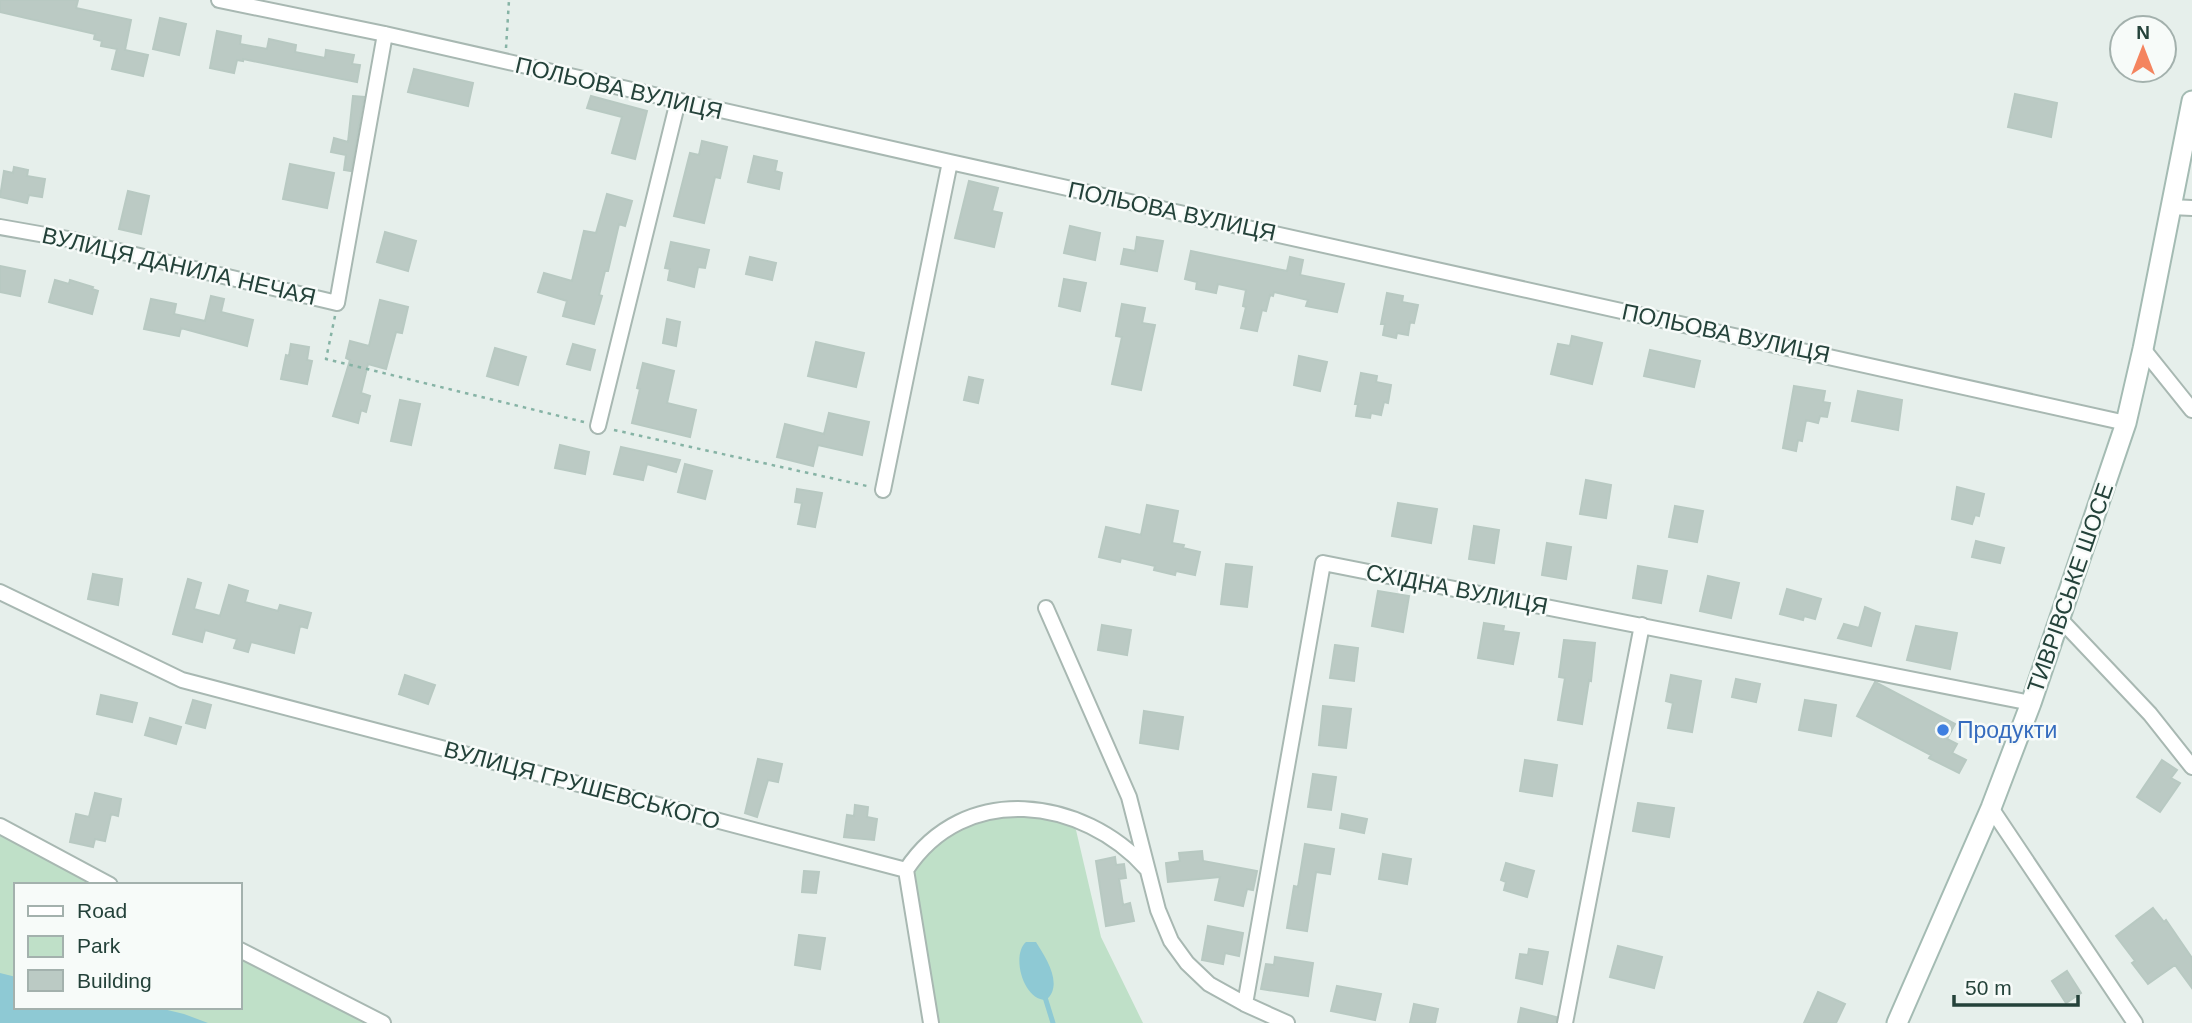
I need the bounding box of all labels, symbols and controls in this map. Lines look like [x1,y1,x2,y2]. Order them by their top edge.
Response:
north arrow [2108,14,2178,84]
text: N [2136,22,2150,43]
street label: ПОЛЬОВА ВУЛИЦЯ [513,52,725,124]
street label: ПОЛЬОВА ВУЛИЦЯ [1066,176,1278,246]
street label: ВУЛИЦЯ ДАНИЛА НЕЧАЯ [40,222,318,310]
street label: ПОЛЬОВА ВУЛИЦЯ [1620,298,1832,368]
street label: ТИВРІВСЬКЕ ШОСЕ [2022,480,2118,696]
street label: СХІДНА ВУЛИЦЯ [1364,559,1550,619]
place label: Продукти [1957,717,2057,743]
marker: Продукти [1935,722,1951,738]
street label: ВУЛИЦЯ ГРУШЕВСЬКОГО [441,736,723,834]
legend [14,883,242,1009]
text: Road [77,899,127,922]
text: Park [77,934,121,957]
scale bar [1954,964,2078,1008]
text: Building [77,969,152,992]
text: 50 m [1965,976,2012,999]

